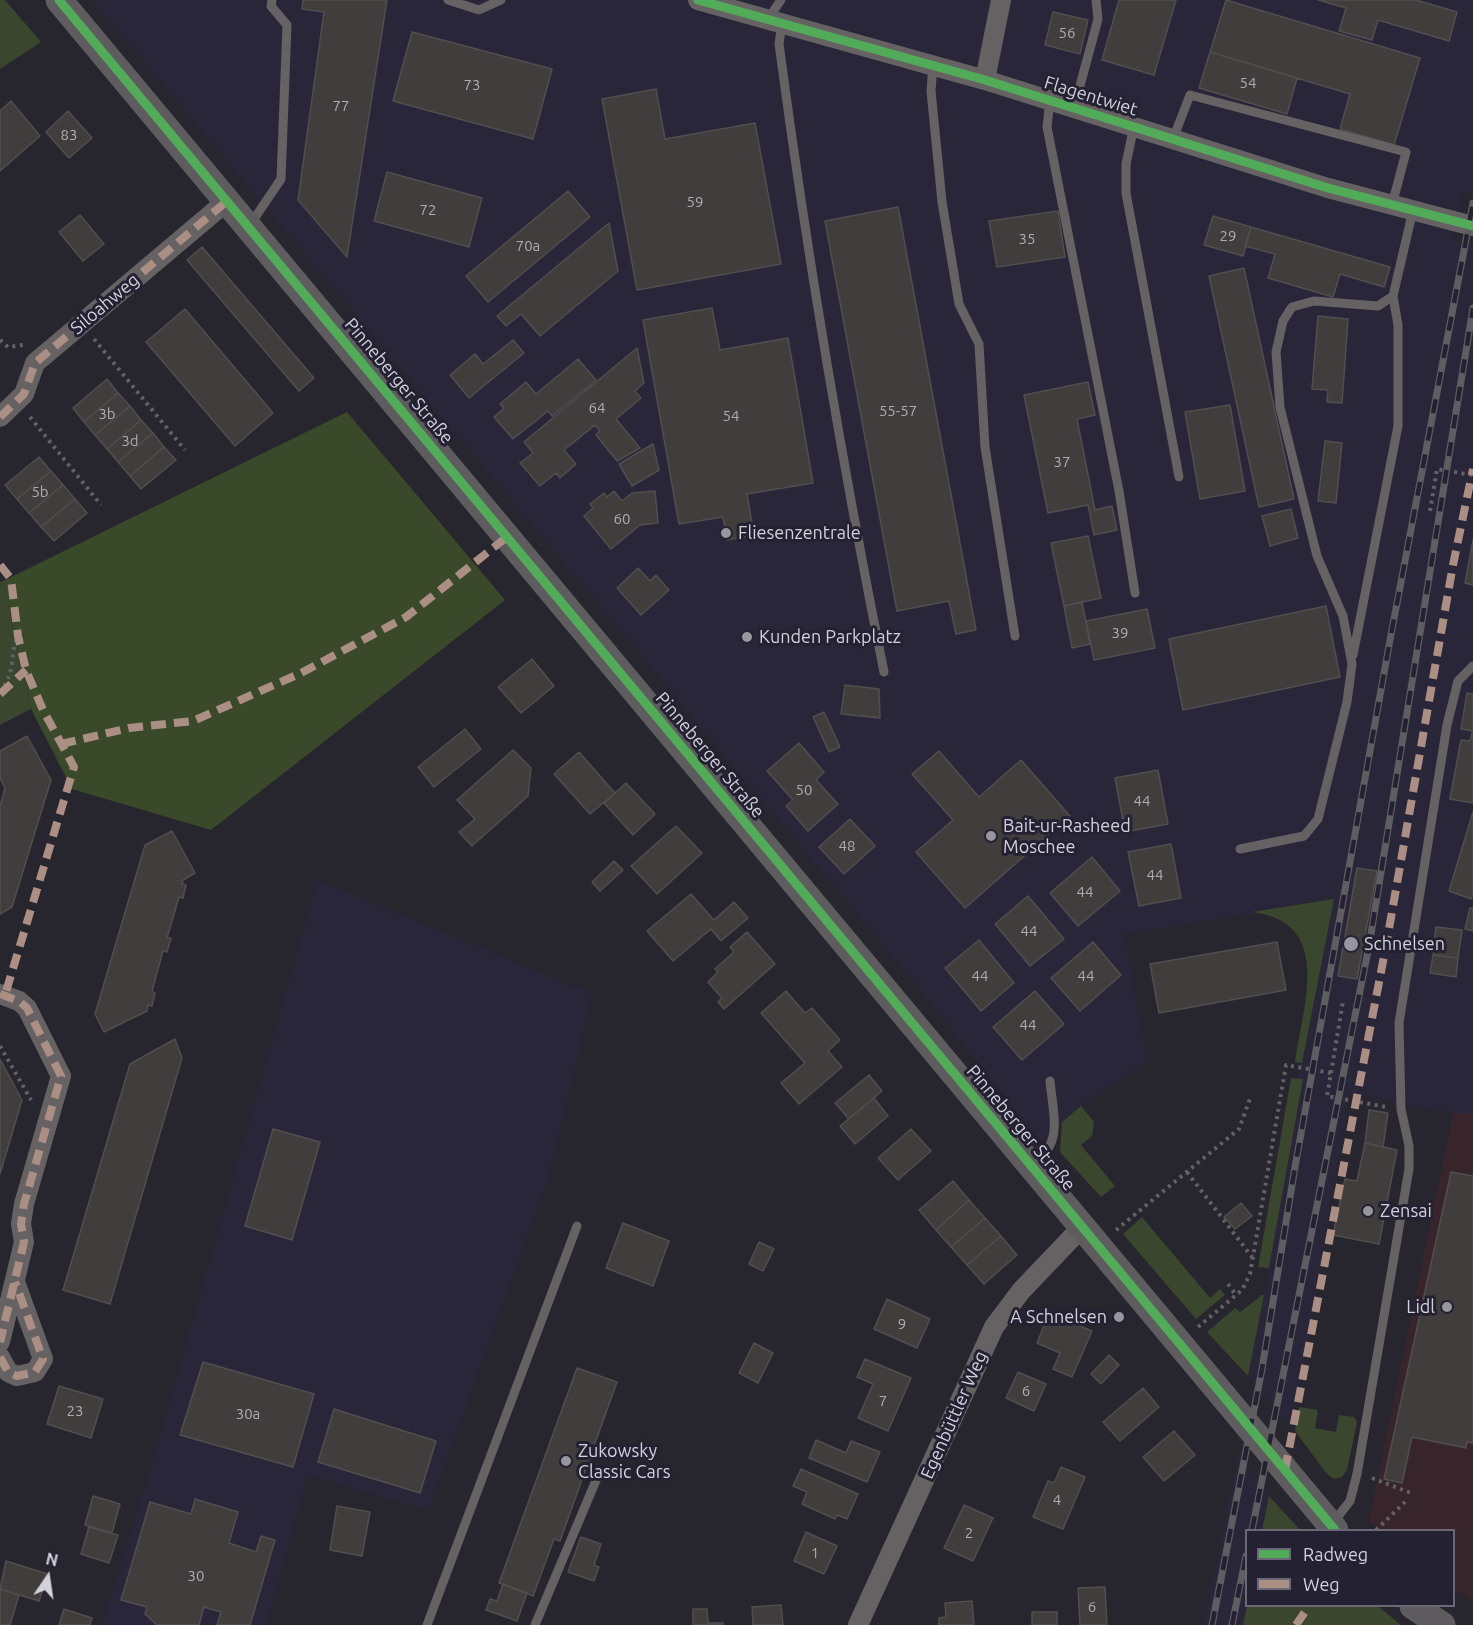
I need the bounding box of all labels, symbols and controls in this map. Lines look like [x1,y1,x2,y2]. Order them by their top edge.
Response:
house number: 56 [1059,24,1075,42]
street label: Flagentwiet [1042,72,1140,120]
house number: 54 [1240,74,1256,92]
house number: 73 [464,76,480,94]
house number: 77 [333,97,349,115]
house number: 83 [61,126,77,144]
house number: 59 [687,193,703,211]
house number: 72 [420,201,436,219]
house number: 29 [1220,227,1236,245]
house number: 35 [1019,230,1035,248]
house number: 70a [516,237,540,255]
street label: Siloahweg [66,269,144,339]
street label: Pinneberger Straße [340,314,458,448]
house number: 64 [589,399,605,417]
house number: 55-57 [879,402,917,420]
house number: 3b [98,405,116,423]
house number: 54 [723,407,739,425]
house number: 3d [121,432,139,450]
house number: 37 [1054,453,1070,471]
house number: 5b [31,483,49,501]
house number: 60 [614,510,630,528]
place label: Fliesenzentrale [738,522,861,544]
marker: Fliesenzentrale [719,526,733,540]
house number: 39 [1112,624,1128,642]
place label: Kunden Parkplatz [759,626,901,648]
marker: Kunden Parkplatz [740,630,754,644]
street label: Pinneberger Straße [651,688,769,822]
house number: 50 [796,781,812,799]
house number: 44 [1134,792,1150,810]
place label: Bait-ur-Rasheed Moschee [1003,815,1131,858]
marker: Bait-ur-Rasheed Moschee [984,829,998,843]
house number: 48 [839,837,855,855]
house number: 44 [1147,866,1163,884]
house number: 44 [1077,883,1093,901]
house number: 44 [1021,922,1037,940]
place label: Schnelsen [1364,933,1445,955]
marker: Schnelsen [1342,935,1360,953]
house number: 44 [972,967,988,985]
house number: 44 [1078,967,1094,985]
house number: 44 [1020,1016,1036,1034]
street label: Pinneberger Straße [962,1061,1080,1195]
place label: Zensai [1380,1200,1432,1222]
marker: Zensai [1361,1204,1375,1218]
place label: Lidl [1406,1296,1435,1318]
marker: Lidl [1440,1300,1454,1314]
place label: A Schnelsen [1010,1306,1107,1328]
marker: A Schnelsen [1112,1310,1126,1324]
house number: 9 [898,1315,906,1333]
street label: Egenbüttler Weg [916,1348,992,1482]
house number: 6 [1022,1382,1030,1400]
house number: 7 [879,1392,887,1410]
house number: 23 [67,1402,83,1420]
house number: 30a [236,1405,260,1423]
place label: Zukowsky Classic Cars [578,1440,670,1482]
marker: Zukowsky Classic Cars [559,1454,573,1468]
house number: 4 [1053,1491,1061,1509]
house number: 2 [965,1524,973,1542]
legend [1245,1529,1455,1607]
house number: 1 [811,1544,819,1562]
text: Radweg [1303,1544,1368,1564]
north arrow [18,1547,78,1607]
text: N [44,1549,60,1570]
house number: 30 [188,1567,204,1585]
text: Weg [1303,1574,1340,1594]
house number: 6 [1088,1598,1096,1616]

